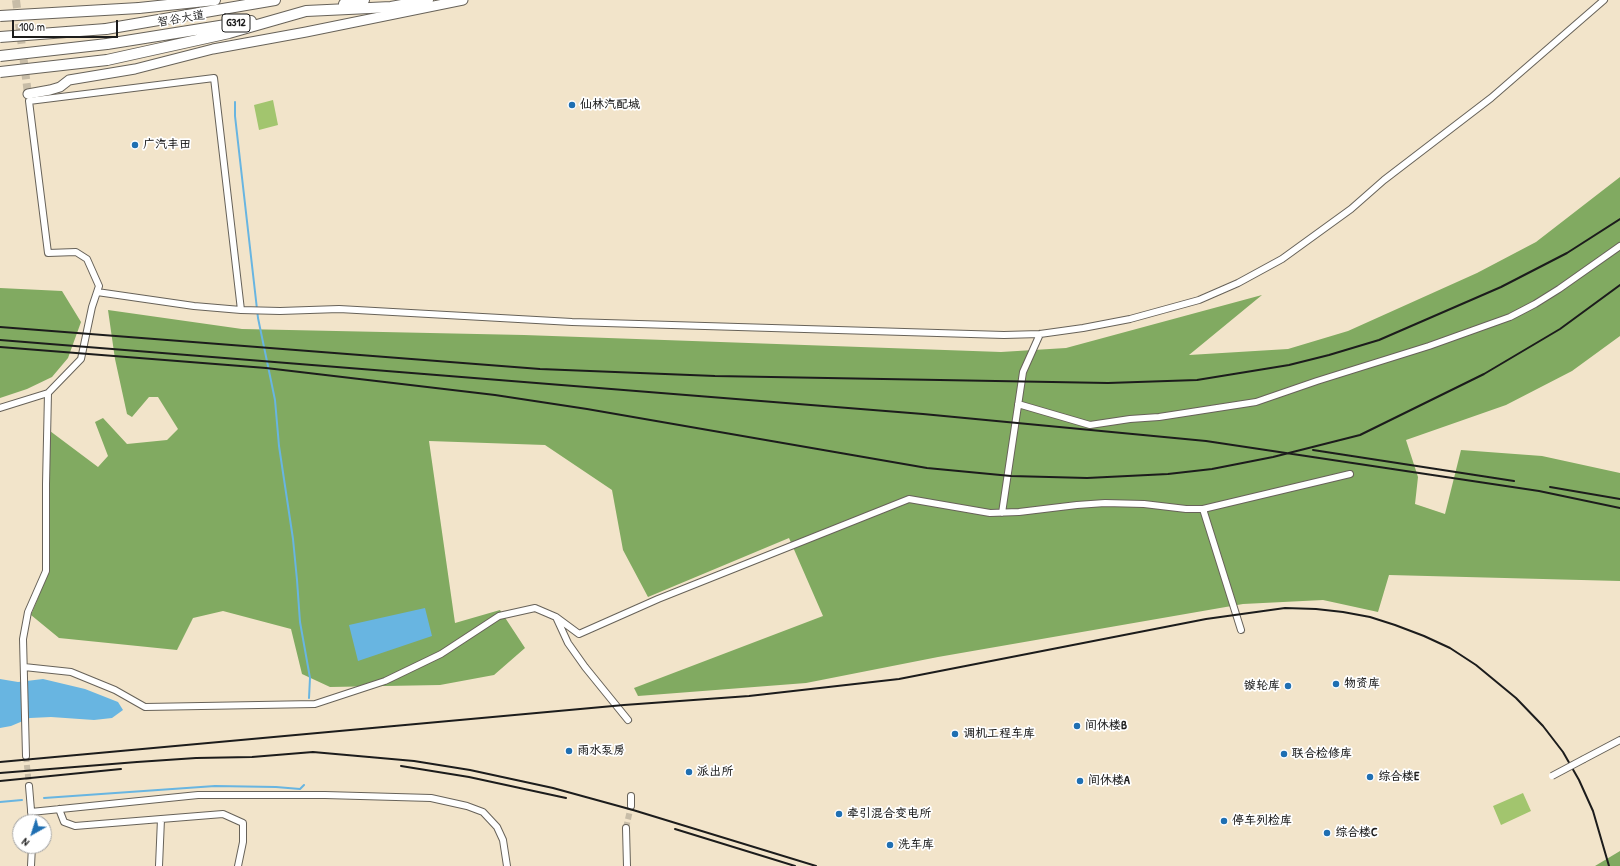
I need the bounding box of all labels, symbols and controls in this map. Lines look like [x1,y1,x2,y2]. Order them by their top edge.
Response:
street label: 智谷大道 [156,8,206,30]
scale bar [14,12,120,38]
road number: G312 [222,14,250,32]
text: 100 m [19,18,45,35]
place label: 仙林汽配城 [580,98,640,112]
marker: 仙林汽配城 [567,100,577,110]
place label: 广汽丰田 [143,138,191,152]
marker: 广汽丰田 [130,140,140,150]
place label: 物资库 [1344,677,1380,691]
place label: 镟轮库 [1244,679,1280,693]
marker: 物资库 [1331,679,1341,689]
marker: 镟轮库 [1283,681,1293,691]
place label: 间休楼B [1085,719,1127,733]
marker: 间休楼B [1072,721,1082,731]
place label: 调机工程车库 [963,727,1035,741]
marker: 调机工程车库 [950,729,960,739]
place label: 雨水泵房 [577,744,625,758]
marker: 雨水泵房 [564,746,574,756]
place label: 联合检修库 [1292,747,1352,761]
marker: 联合检修库 [1279,749,1289,759]
place label: 派出所 [697,765,733,779]
marker: 派出所 [684,767,694,777]
place label: 综合楼E [1378,770,1419,784]
marker: 综合楼E [1365,772,1375,782]
place label: 间休楼A [1088,774,1130,788]
marker: 间休楼A [1075,776,1085,786]
place label: 牵引混合变电所 [847,807,931,821]
marker: 牵引混合变电所 [834,809,844,819]
north arrow [12,814,52,854]
place label: 停车列检库 [1232,814,1292,828]
marker: 停车列检库 [1219,816,1229,826]
place label: 综合楼C [1335,826,1378,840]
marker: 综合楼C [1322,828,1332,838]
text: N [18,835,32,850]
place label: 洗车库 [898,838,934,852]
marker: 洗车库 [885,840,895,850]

